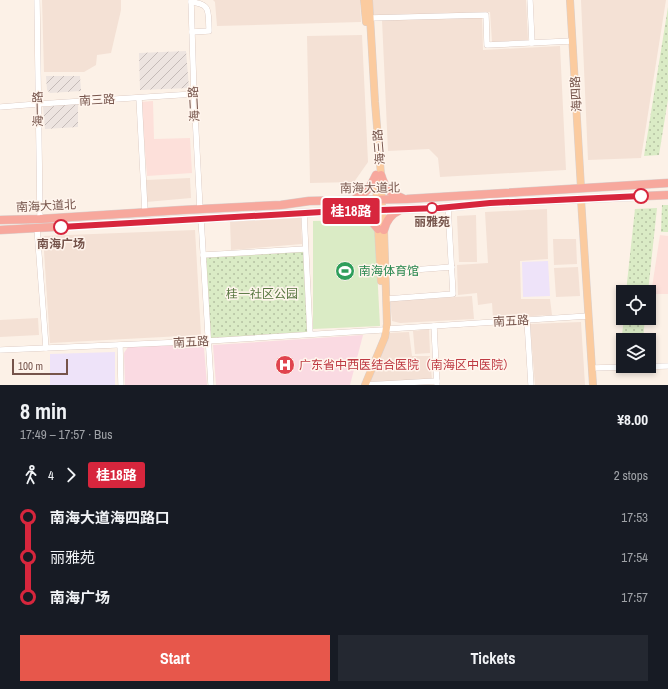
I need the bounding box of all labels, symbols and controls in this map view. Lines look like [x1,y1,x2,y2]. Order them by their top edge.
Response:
street label: 海四路 [567,76,585,112]
street label: 海二路 [185,86,203,122]
street label: 海一路 [30,91,46,127]
street label: 南三路 [79,91,115,109]
street label: 海三路 [369,128,389,166]
street label: 南海大道北 [340,179,400,197]
unlabelled marker [633,188,649,204]
street label: 南海大道北 [16,196,76,216]
line badge: 桂18路 [323,198,379,224]
text: 桂18路 [331,202,371,220]
marker: 丽雅苑 [426,202,438,214]
place label: 丽雅苑 [414,214,450,230]
marker: 南海广场 [53,219,69,235]
place label: 南海广场 [37,236,85,252]
sports icon: 南海体育馆 [334,260,356,282]
place label: 南海体育馆 [359,263,419,279]
map controls [616,285,656,373]
button: locate [616,285,656,325]
park label: 桂一社区公园 [226,286,298,302]
street label: 南五路 [493,312,529,330]
street label: 南五路 [173,333,209,351]
button: layers [616,333,656,373]
hospital icon: 广东省中西医结合医院（南海区中医院） [274,354,296,376]
scale bar [12,357,68,376]
place label: 广东省中西医结合医院（南海区中医院） [299,357,515,373]
text: 100 m [18,359,43,373]
text: 8 min [20,396,67,426]
text: ¥8.00 [617,409,648,430]
text: 17:49 – 17:57 · Bus [20,426,112,443]
icon: walk [20,464,42,486]
icon: forward [60,464,82,486]
text: 桂18路 [96,466,137,484]
text: 4 [48,467,54,484]
text: 2 stops [614,467,648,484]
text: 南海大道海四路口 [50,507,170,528]
text: 17:53 [621,509,648,526]
text: 丽雅苑 [50,547,95,568]
text: 17:54 [621,549,648,566]
text: 南海广场 [50,587,110,608]
text: 17:57 [621,589,648,606]
button: Start [20,635,330,681]
button: Tickets [338,635,648,681]

